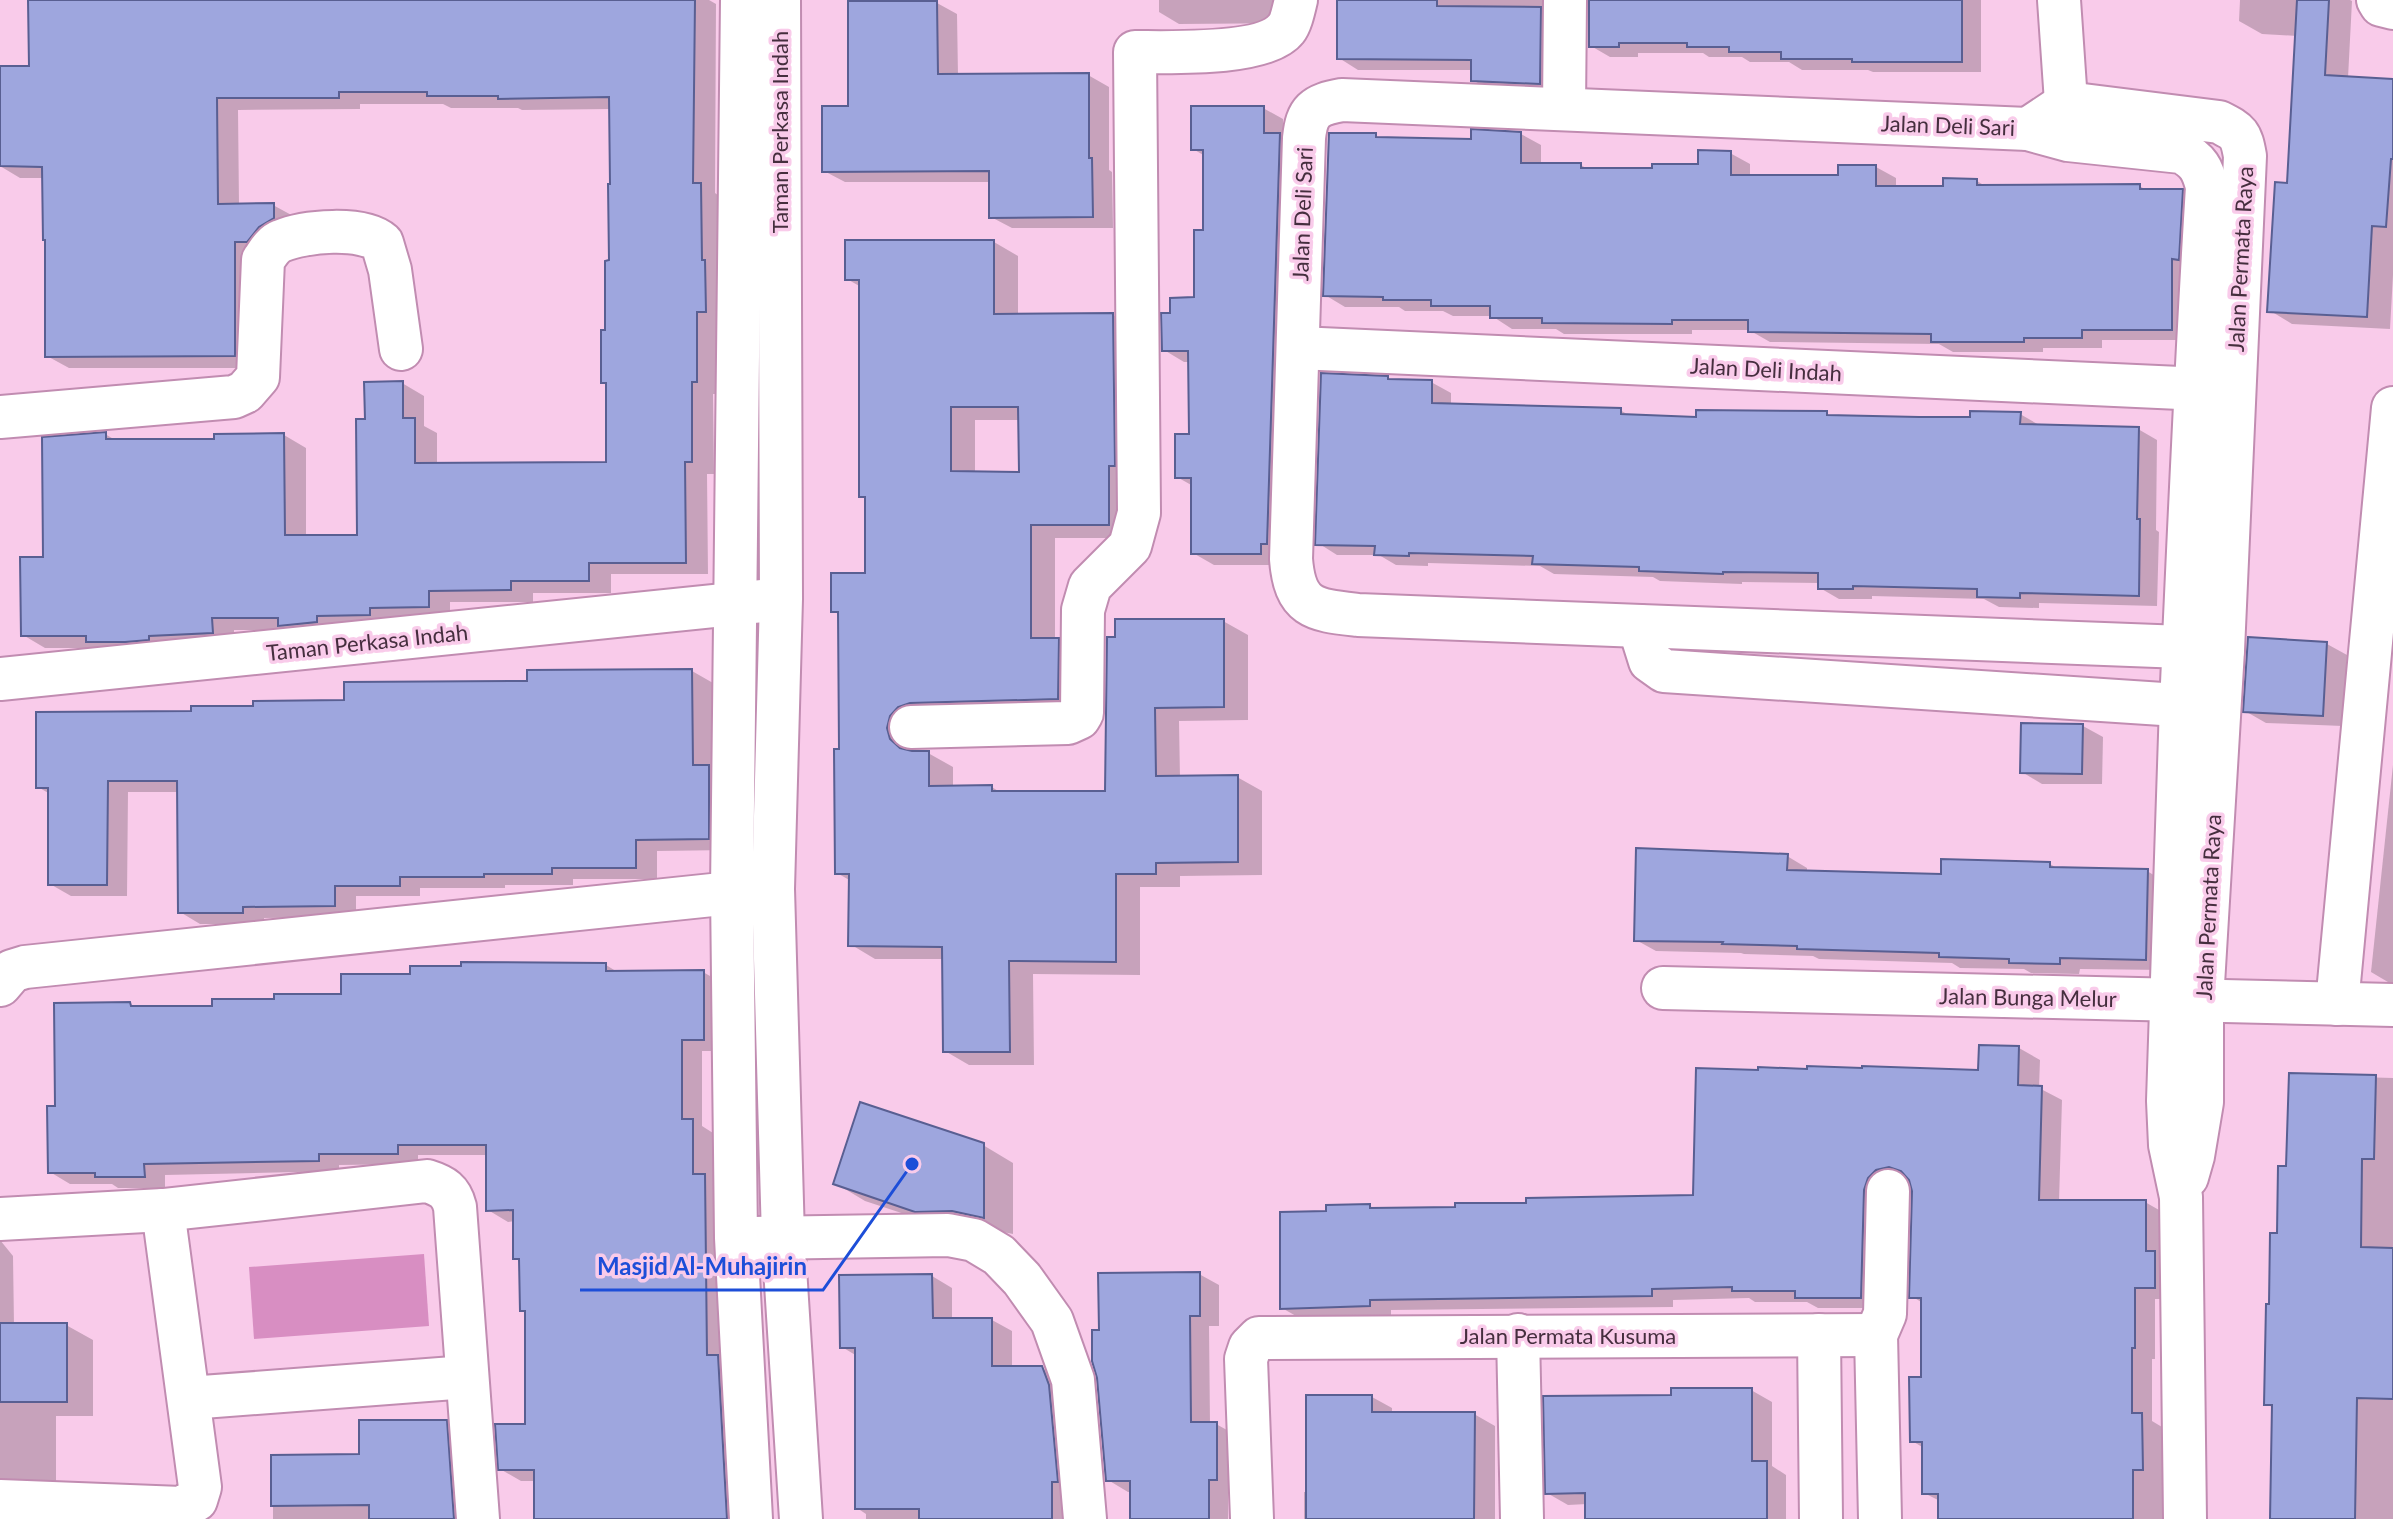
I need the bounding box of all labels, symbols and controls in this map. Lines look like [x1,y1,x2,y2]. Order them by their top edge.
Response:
street label: Taman Perkasa Indah [766,31,793,233]
street label: Jalan Deli Sari [1881,109,2015,141]
street label: Jalan Deli Sari [1286,147,1318,281]
street label: Jalan Permata Raya [2222,166,2258,352]
street label: Jalan Deli Indah [1689,352,1843,386]
street label: Taman Perkasa Indah [265,618,469,666]
street label: Jalan Permata Raya [2190,814,2226,1000]
street label: Jalan Bunga Melur [1939,982,2117,1012]
callout: Masjid Al-Muhajirin [580,1242,823,1290]
text: Masjid Al-Muhajirin [597,1251,807,1280]
street label: Jalan Permata Kusuma [1460,1322,1676,1349]

